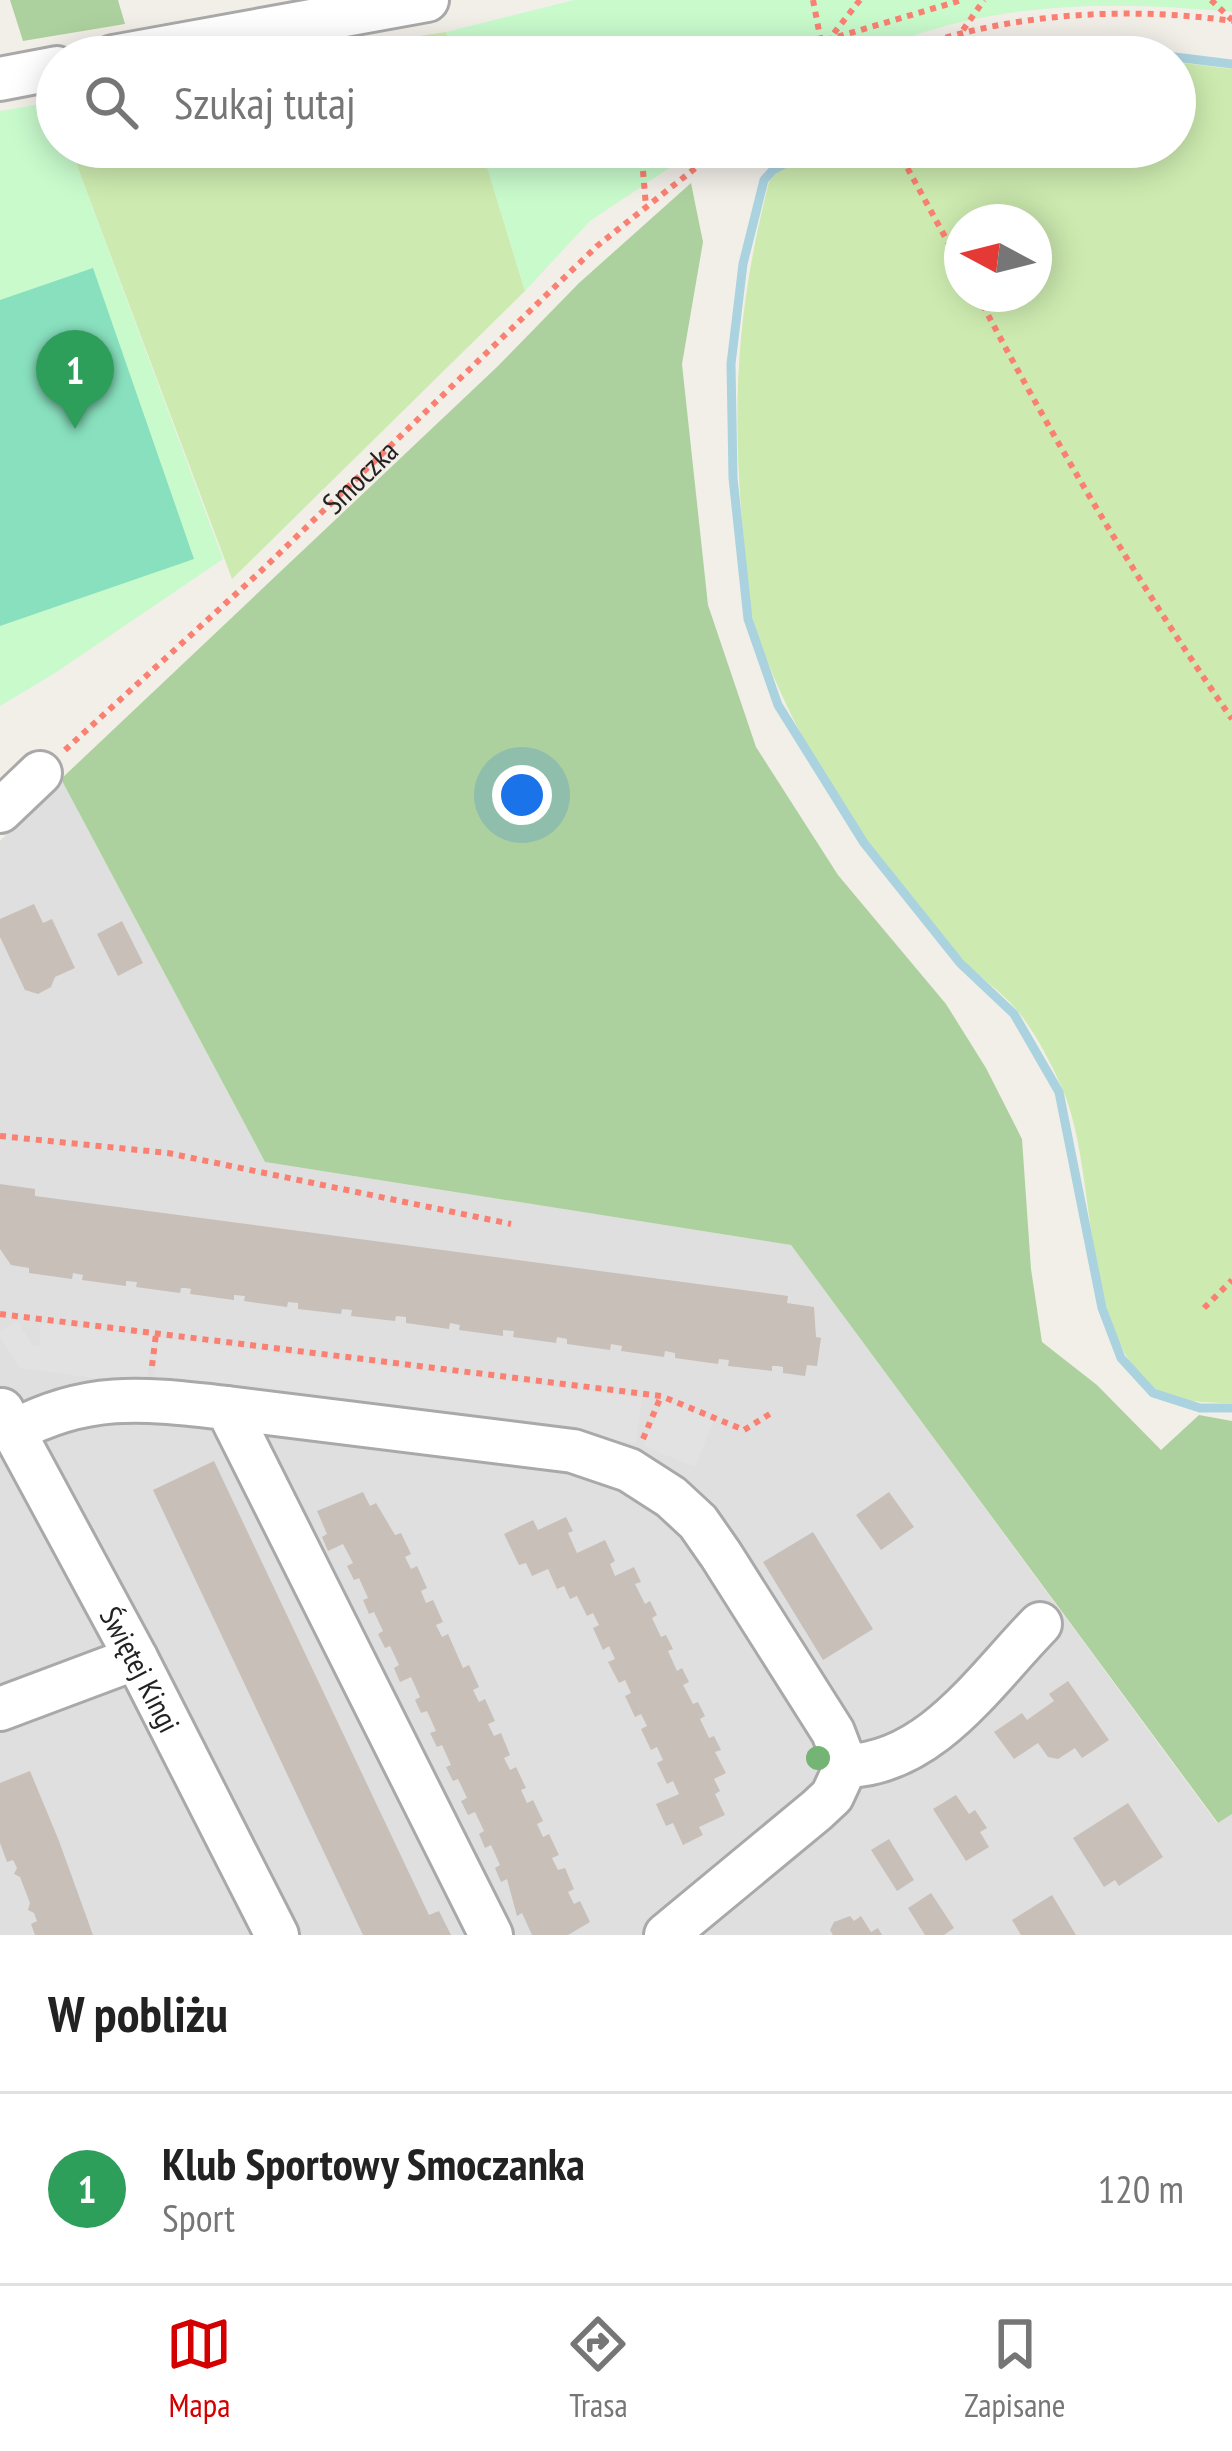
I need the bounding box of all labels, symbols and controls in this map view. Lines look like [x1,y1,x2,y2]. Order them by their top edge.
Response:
search box [36,36,1196,168]
icon: search [78,69,144,135]
text: Szukaj tutaj [174,73,356,131]
north arrow [944,204,1052,312]
pin: 1 [36,330,114,429]
street label: Smoczka [313,431,405,521]
your location [492,765,552,825]
street label: Świętej Kingi [92,1599,190,1738]
text: W pobliżu [48,1980,228,2046]
text: Klub Sportowy Smoczanka [162,2134,585,2192]
text: 1 [78,2163,96,2214]
text: 120 m [1098,2163,1184,2214]
text: Sport [162,2192,235,2243]
tab: Mapa [166,2311,232,2426]
tab: Trasa [565,2311,631,2426]
tab: Zapisane [964,2311,1066,2426]

